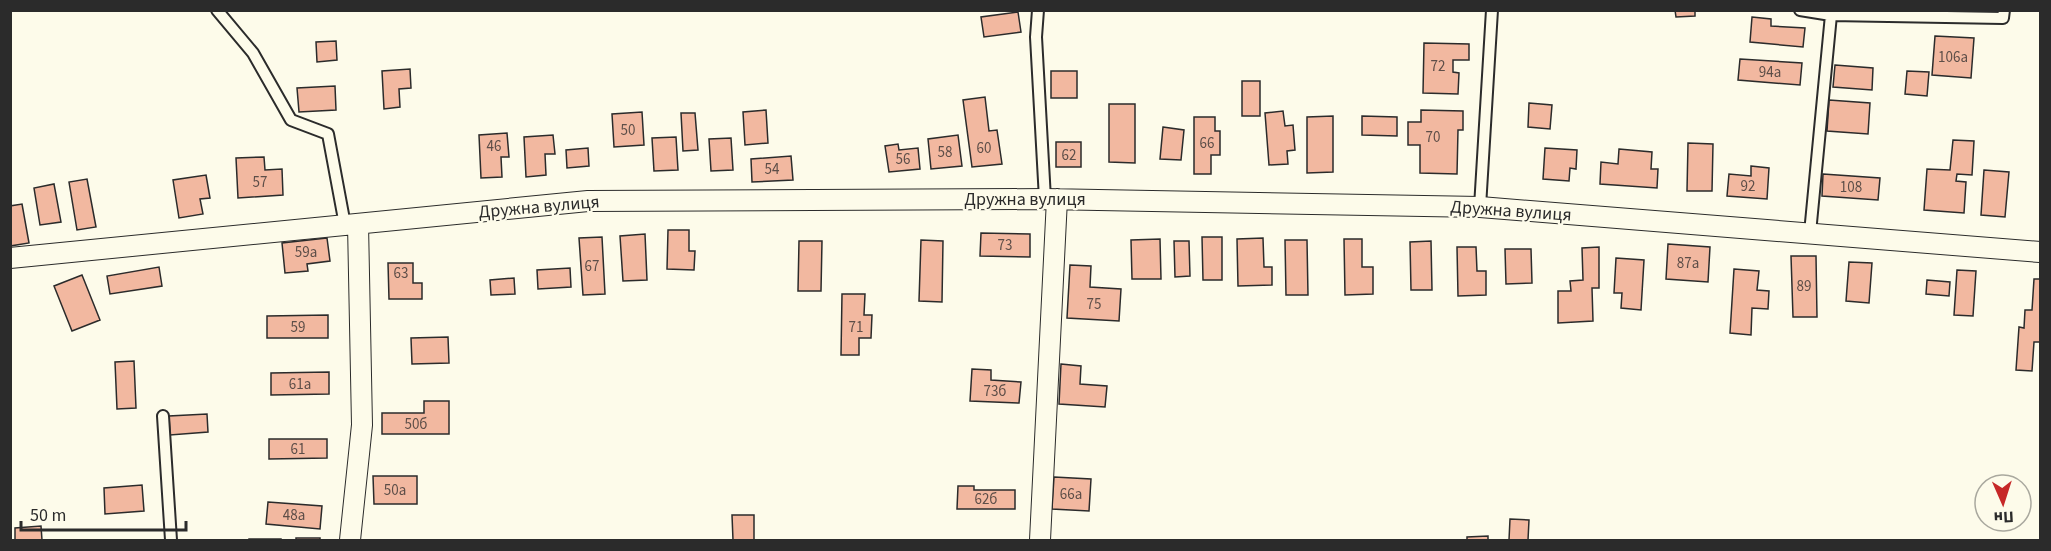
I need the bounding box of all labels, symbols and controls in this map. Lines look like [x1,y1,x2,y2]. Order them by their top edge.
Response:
house number: 106а [1938,47,1968,68]
house number: 72 [1431,56,1445,77]
house number: 94а [1759,62,1781,83]
house number: 50 [621,120,635,141]
house number: 70 [1426,127,1440,148]
house number: 66 [1200,133,1214,154]
house number: 46 [487,136,501,157]
house number: 60 [977,138,991,159]
house number: 58 [938,142,952,163]
house number: 62 [1062,145,1076,166]
house number: 56 [896,149,910,170]
house number: 54 [765,159,780,180]
house number: 57 [253,172,267,193]
house number: 92 [1741,176,1755,197]
house number: 108 [1840,177,1862,198]
street label: Дружна вулиця [964,187,1086,212]
street label: Дружна вулиця [477,189,601,225]
street label: Дружна вулиця [1450,194,1572,228]
house number: 73 [998,235,1012,256]
house number: 59а [295,242,317,263]
house number: 87а [1677,253,1699,274]
house number: 67 [585,256,599,277]
house number: 63 [394,263,408,284]
house number: 89 [1797,276,1811,297]
house number: 75 [1087,294,1101,315]
house number: 59 [291,317,305,338]
house number: 71 [849,317,863,338]
house number: 61а [289,374,311,395]
house number: 73б [983,381,1007,402]
house number: 50б [404,414,428,435]
house number: 61 [291,439,305,460]
north arrow [1973,473,2033,533]
house number: 50а [384,480,406,501]
house number: 66а [1060,484,1082,505]
house number: 62б [974,489,998,510]
scale bar [21,494,186,532]
text: 50 m [30,503,66,528]
house number: 48а [283,505,305,526]
text: Пн [1993,505,2014,528]

